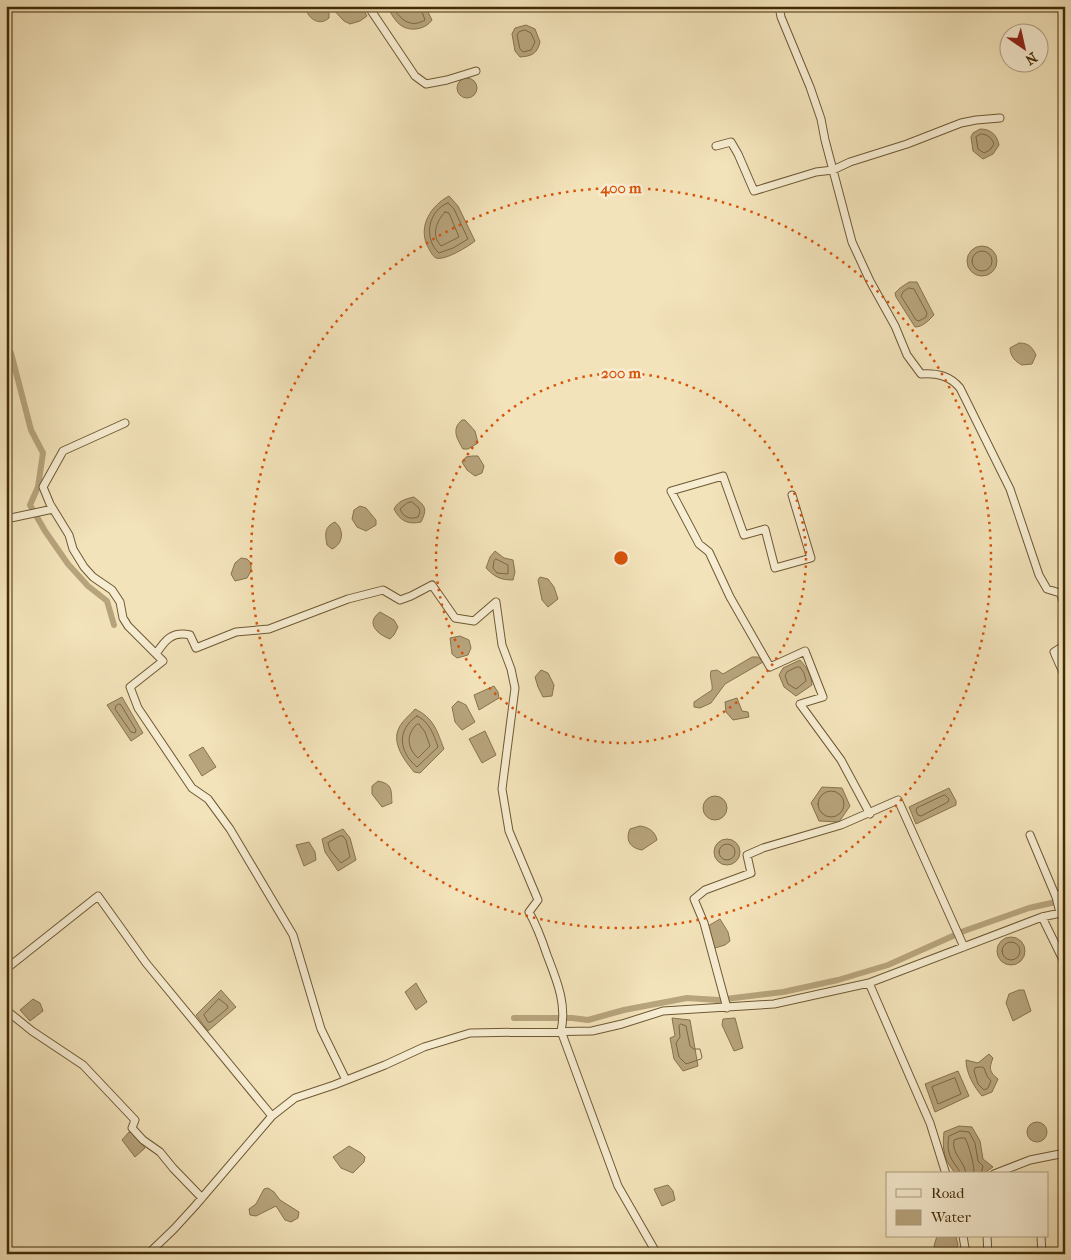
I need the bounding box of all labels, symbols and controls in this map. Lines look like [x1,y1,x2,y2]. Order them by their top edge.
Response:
north arrow [998,22,1048,72]
text: N [1022,48,1040,69]
text: 400 m [599,179,642,197]
text: 200 m [601,364,641,382]
centre of rings [612,549,630,567]
legend [886,1172,1048,1238]
text: Road [931,1184,965,1202]
text: Water [930,1208,971,1226]

